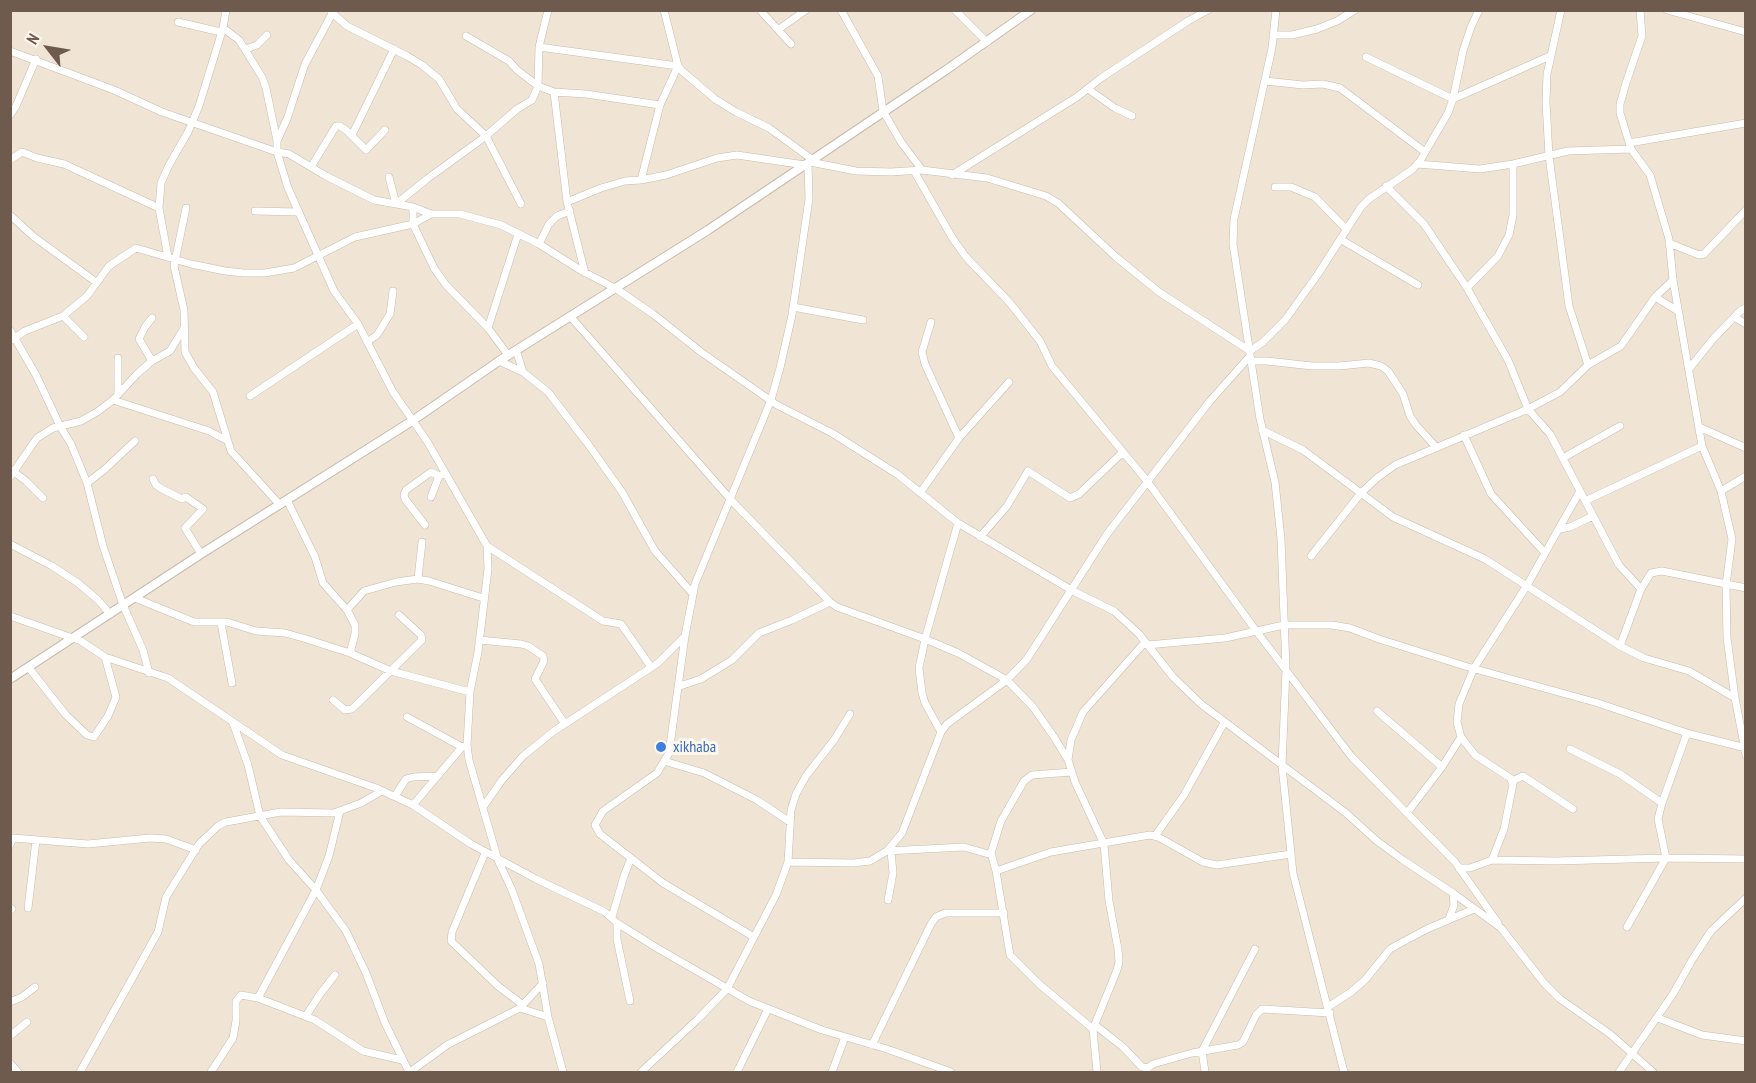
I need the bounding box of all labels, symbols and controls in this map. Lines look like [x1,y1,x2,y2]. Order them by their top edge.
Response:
north arrow [18,18,78,78]
text: N [22,30,43,48]
place label: xikhaba [673,737,716,757]
marker: xikhaba [654,740,668,754]

